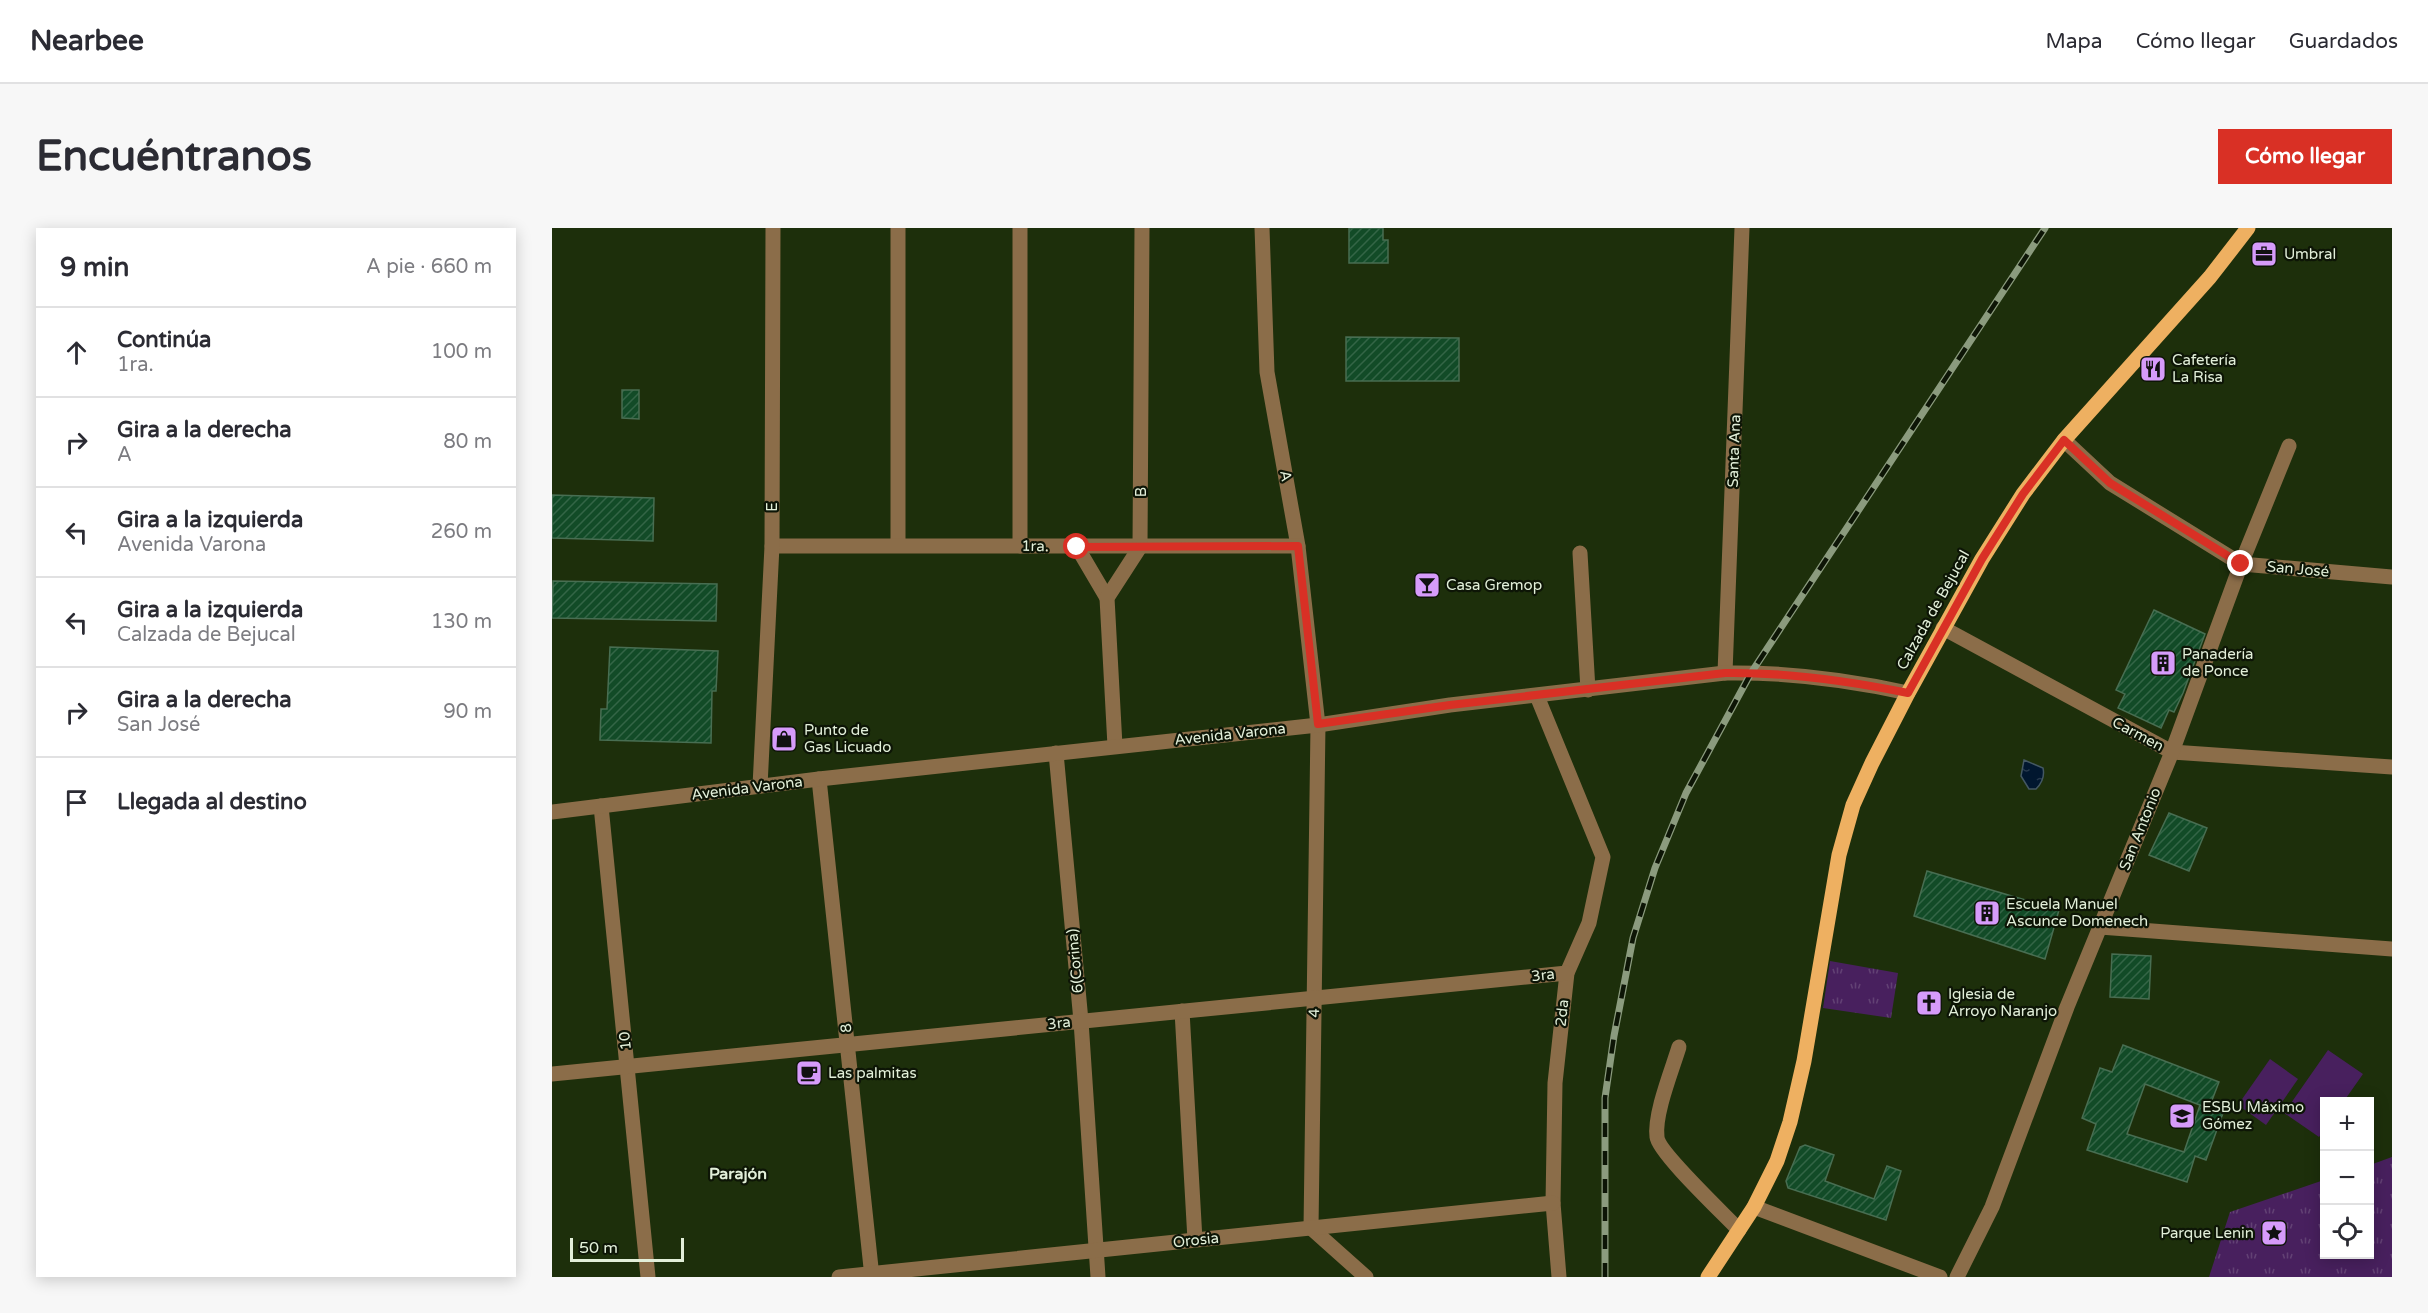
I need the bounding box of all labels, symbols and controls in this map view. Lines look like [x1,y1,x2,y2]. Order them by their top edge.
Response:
text: Nearbee [30,24,144,58]
text: Mapa [2045,29,2103,54]
text: Cómo llegar [2136,29,2256,54]
text: Guardados [2289,29,2398,54]
button: Cómo llegar [2218,129,2392,184]
text: Encuéntranos [36,131,312,182]
office icon: Umbral [2249,239,2279,269]
place label: Umbral [2284,245,2336,263]
text: 9 min [60,252,129,283]
text: A pie · 660 m [366,255,492,279]
text: Continúa [117,327,211,353]
icon: ahead [60,336,93,369]
text: 100 m [431,340,492,364]
place label: Cafetería La Risa [2172,351,2236,386]
text: 1ra. [117,353,154,377]
restaurant icon: Cafetería La Risa [2138,354,2168,384]
street label: Santa Ana [1724,414,1744,488]
text: Gira a la derecha [117,417,292,443]
icon: right [60,426,93,459]
text: 80 m [443,430,492,454]
text: A [117,443,132,467]
street label: A [1276,469,1296,483]
street label: B [1132,487,1150,497]
street label: E [763,502,781,512]
text: Gira a la izquierda [117,507,303,533]
icon: left [60,516,93,549]
text: 260 m [431,520,492,544]
text: Avenida Varona [117,533,266,557]
route start [1063,533,1089,559]
street label: 1ra. [1021,537,1049,555]
street label: Calzada de Bejucal [1893,547,1973,673]
route end [2227,550,2253,576]
street label: San José [2266,557,2330,581]
bar icon: Casa Gremop [1412,570,1442,600]
place label: Casa Gremop [1446,576,1542,594]
text: Gira a la izquierda [117,597,303,623]
icon: left [60,606,93,639]
text: 130 m [431,610,492,634]
text: Calzada de Bejucal [117,623,296,647]
place label: Panadería de Ponce [2182,645,2254,680]
building icon: Panadería de Ponce [2148,648,2178,678]
text: Gira a la derecha [117,687,292,713]
icon: right [60,696,93,729]
text: 90 m [443,700,492,724]
text: San José [117,713,200,737]
street label: Carmen [2109,713,2167,755]
street label: Avenida Varona [1173,719,1287,749]
place label: Punto de Gas Licuado [804,721,891,756]
shop icon: Punto de Gas Licuado [769,724,799,754]
street label: Avenida Varona [690,772,804,804]
street label: San Antonio [2115,785,2165,873]
icon: arrive [60,786,93,819]
text: Llegada al destino [117,789,307,815]
place label: Escuela Manuel Ascunce Domenech [2006,895,2148,930]
building icon: Escuela Manuel Ascunce Domenech [1972,898,2002,928]
street label: 6(Corina) [1063,928,1087,994]
street label: 3ra [1530,965,1556,985]
place label: Iglesia de Arroyo Naranjo [1948,985,2057,1020]
church icon: Iglesia de Arroyo Naranjo [1914,988,1944,1018]
street label: 2da [1552,998,1572,1028]
street label: 4 [1305,1008,1323,1018]
street label: 3ra [1046,1013,1072,1033]
street label: 8 [837,1022,855,1034]
street label: 10 [615,1031,635,1051]
cafe icon: Las palmitas [794,1058,824,1088]
place label: Las palmitas [828,1064,917,1082]
map controls [2320,1097,2374,1259]
button: + [2320,1097,2374,1151]
place label: ESBU Máximo Gómez [2202,1098,2304,1133]
school or university icon: ESBU Máximo Gómez [2167,1101,2197,1131]
button: − [2320,1151,2374,1205]
district label: Parajón [709,1164,767,1184]
button: locate [2320,1205,2374,1259]
place icon: Parque Lenin [2259,1218,2289,1248]
place label: Parque Lenin [2160,1224,2254,1242]
street label: Orosia [1172,1229,1220,1251]
scale bar [570,1235,684,1262]
text: 50 m [579,1238,618,1258]

